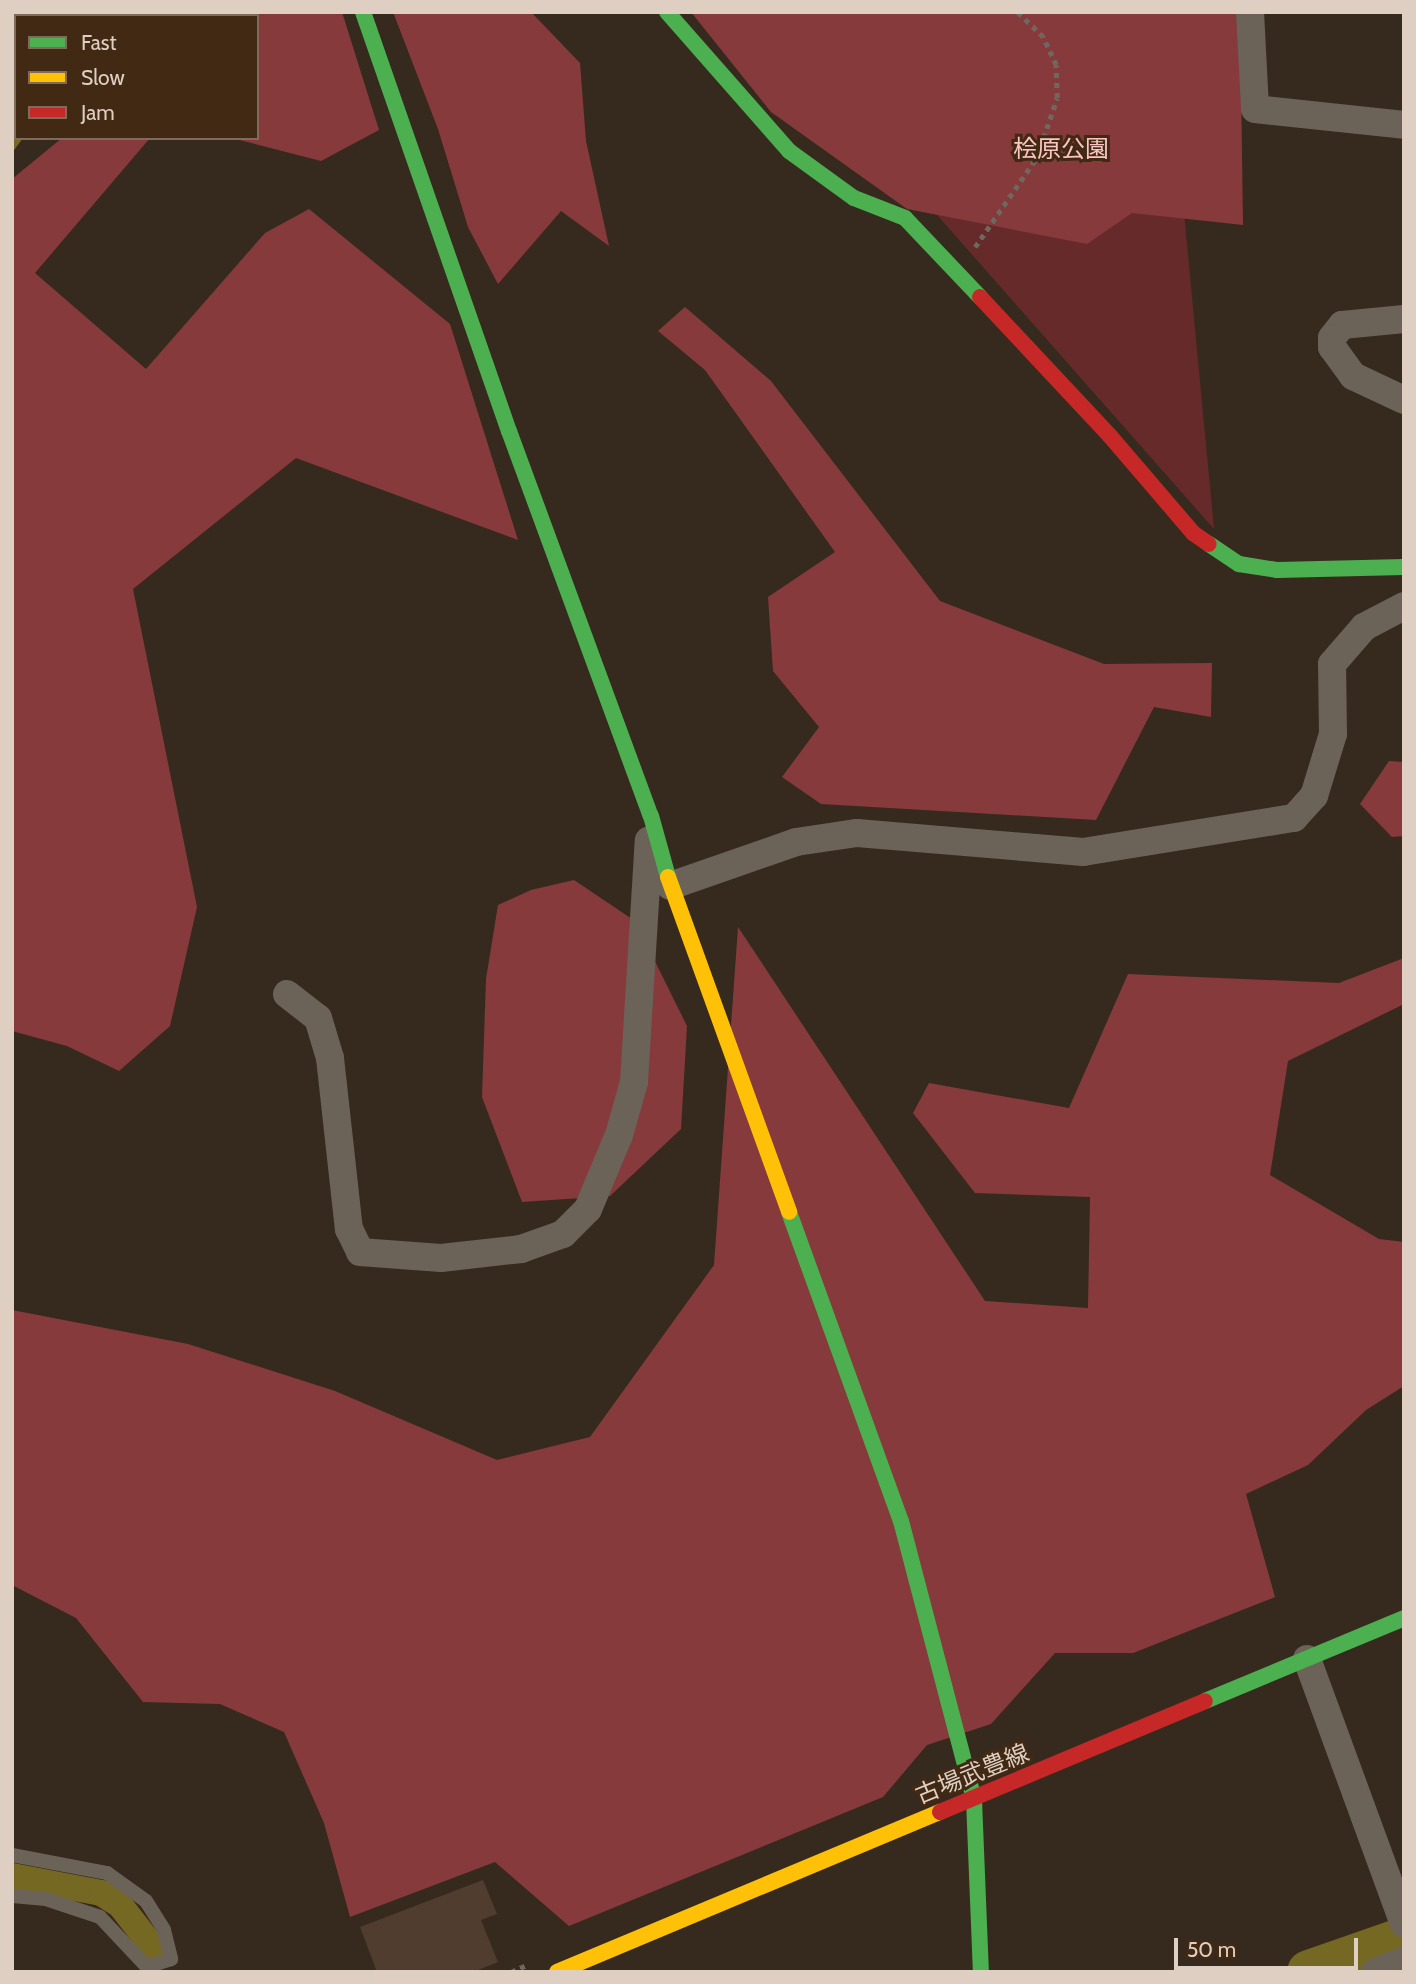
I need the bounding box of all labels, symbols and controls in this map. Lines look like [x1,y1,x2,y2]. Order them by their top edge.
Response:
legend [14,14,259,140]
text: Fast [81,30,117,55]
text: Slow [81,65,125,90]
text: Jam [81,100,115,125]
park label: 桧原公園 [1013,135,1109,163]
street label: 古場武豊線 [911,1738,1033,1810]
scale bar [1178,1924,1362,1968]
text: 50 m [1187,1937,1236,1962]

